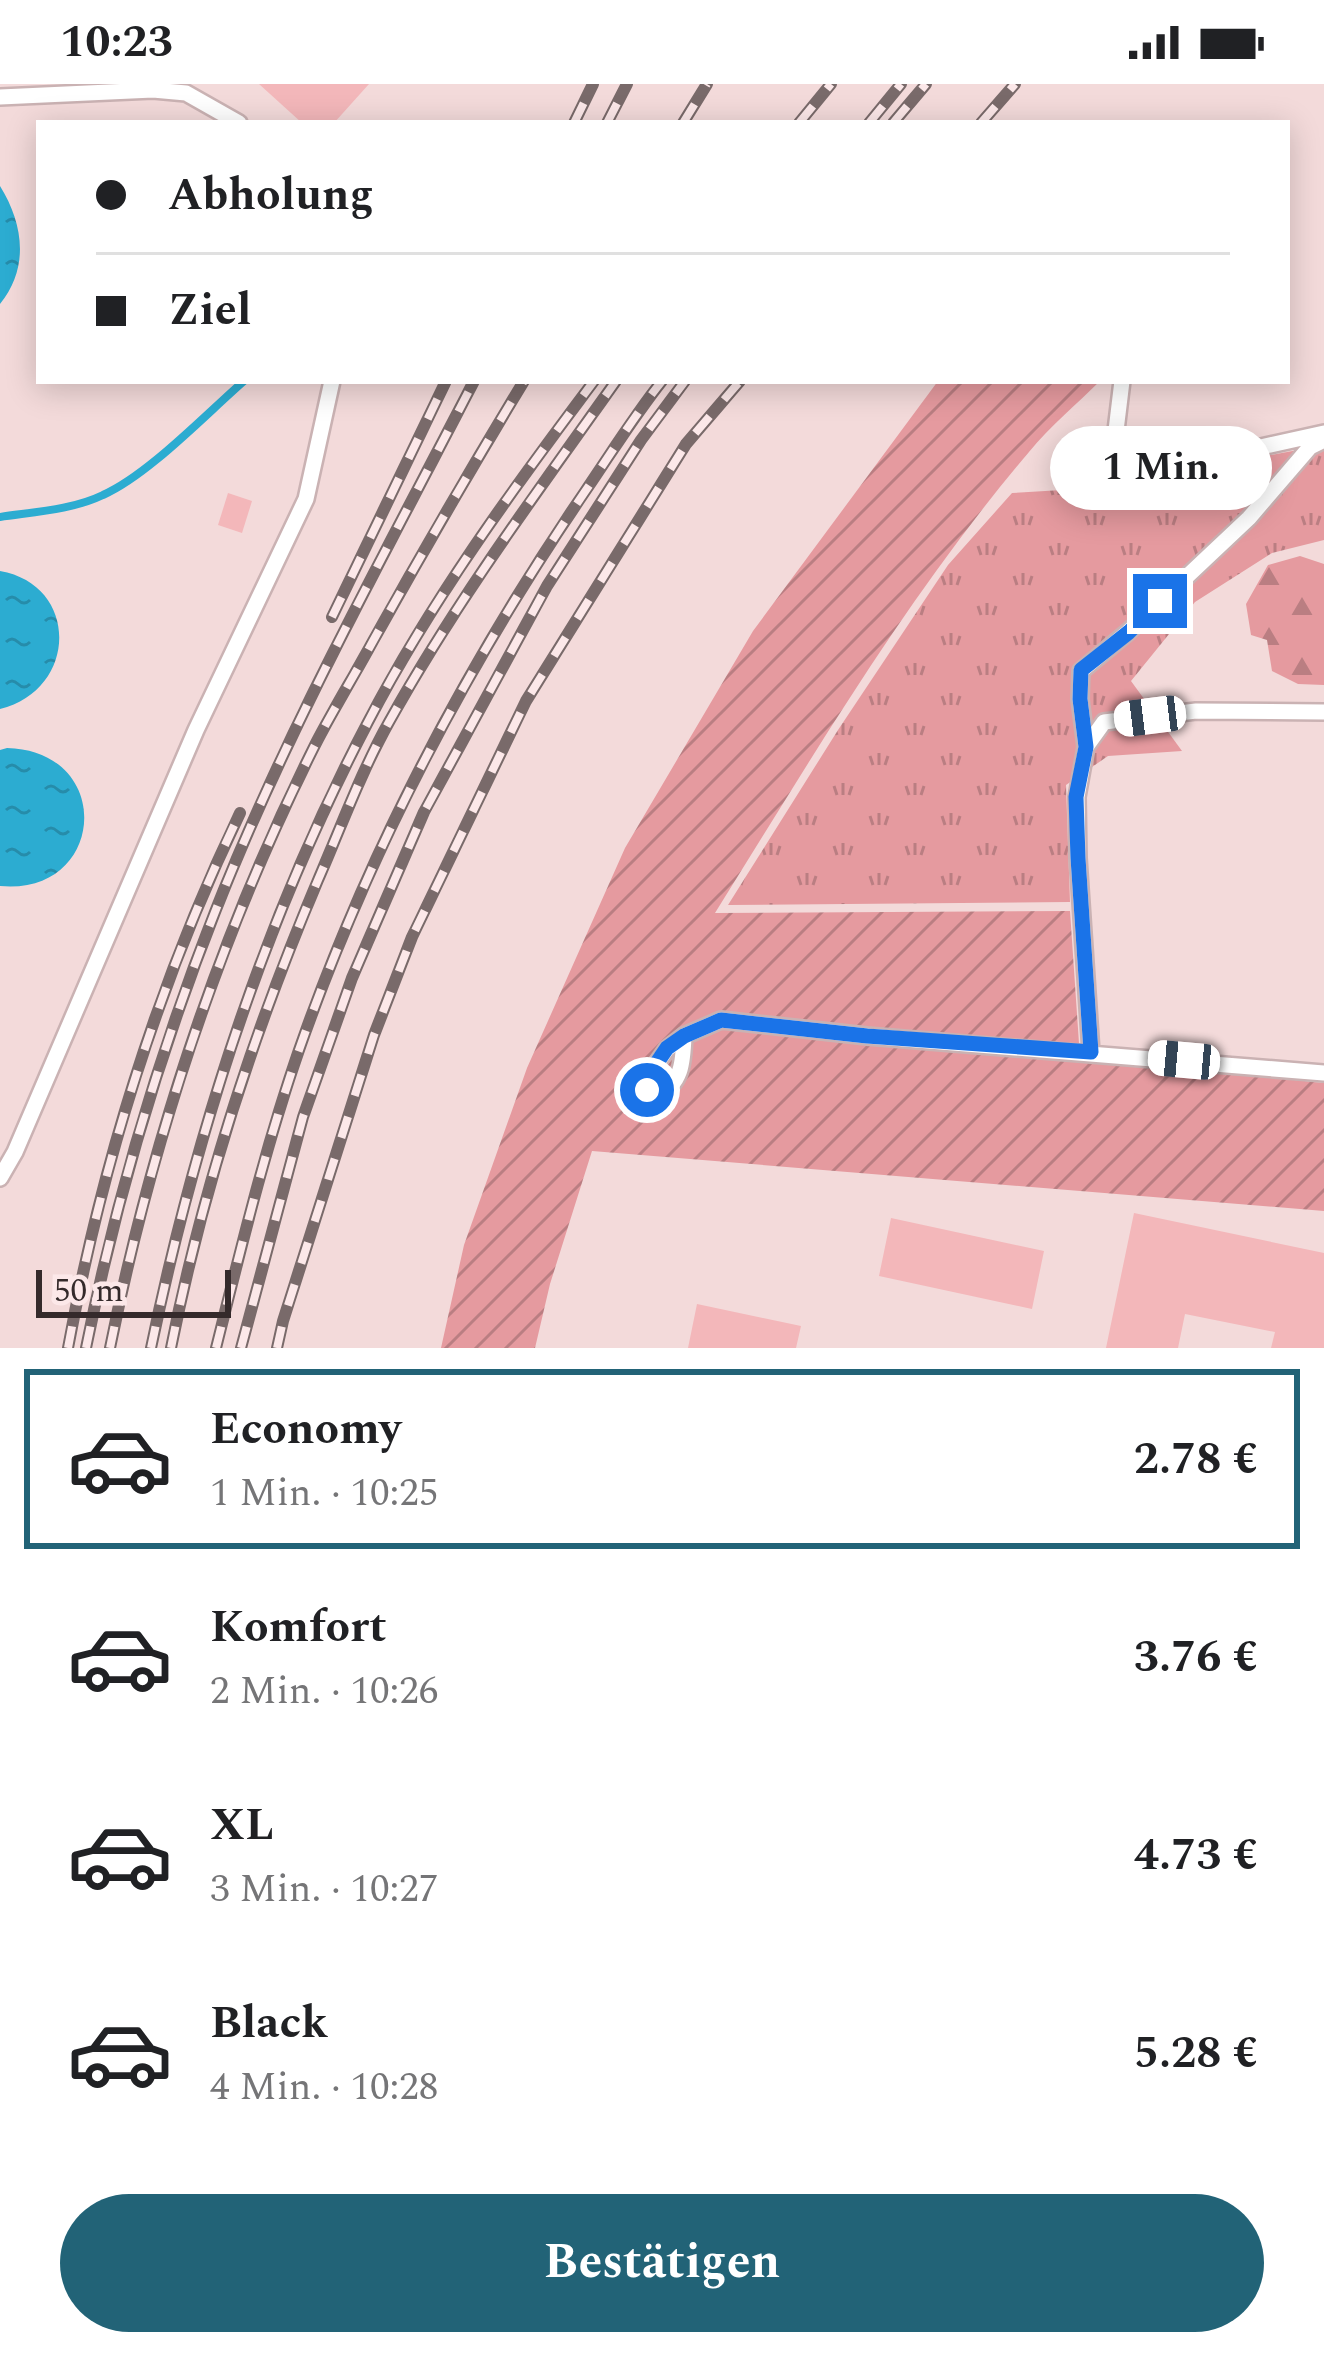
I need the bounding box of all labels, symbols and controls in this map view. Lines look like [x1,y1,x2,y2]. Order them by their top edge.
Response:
text: 10:23 [60,8,173,77]
text: Abholung [168,161,374,230]
text: Ziel [168,276,252,345]
callout: 1 Min. [1049,427,1271,511]
text: 1 Min. [1102,438,1220,497]
route end [1133,574,1187,628]
car [1112,694,1188,738]
car [1147,1039,1221,1081]
route start [620,1063,674,1117]
scale bar [36,1264,231,1317]
text: 50 m [54,1266,124,1316]
text: Economy [210,1395,401,1464]
icon: car [66,1405,174,1513]
text: 2.78 € [1134,1425,1258,1494]
text: 1 Min. · 10:25 [210,1464,438,1523]
text: Komfort [210,1593,387,1662]
icon: car [66,1603,174,1711]
text: 3.76 € [1134,1623,1258,1692]
text: 2 Min. · 10:26 [210,1662,438,1721]
text: XL [210,1791,274,1860]
icon: car [66,1801,174,1909]
text: 4.73 € [1134,1821,1258,1890]
text: 3 Min. · 10:27 [210,1860,438,1919]
text: Black [210,1989,328,2058]
icon: car [66,1999,174,2107]
text: 5.28 € [1134,2019,1258,2088]
text: 4 Min. · 10:28 [210,2058,438,2117]
button: Bestätigen [60,2194,1264,2332]

